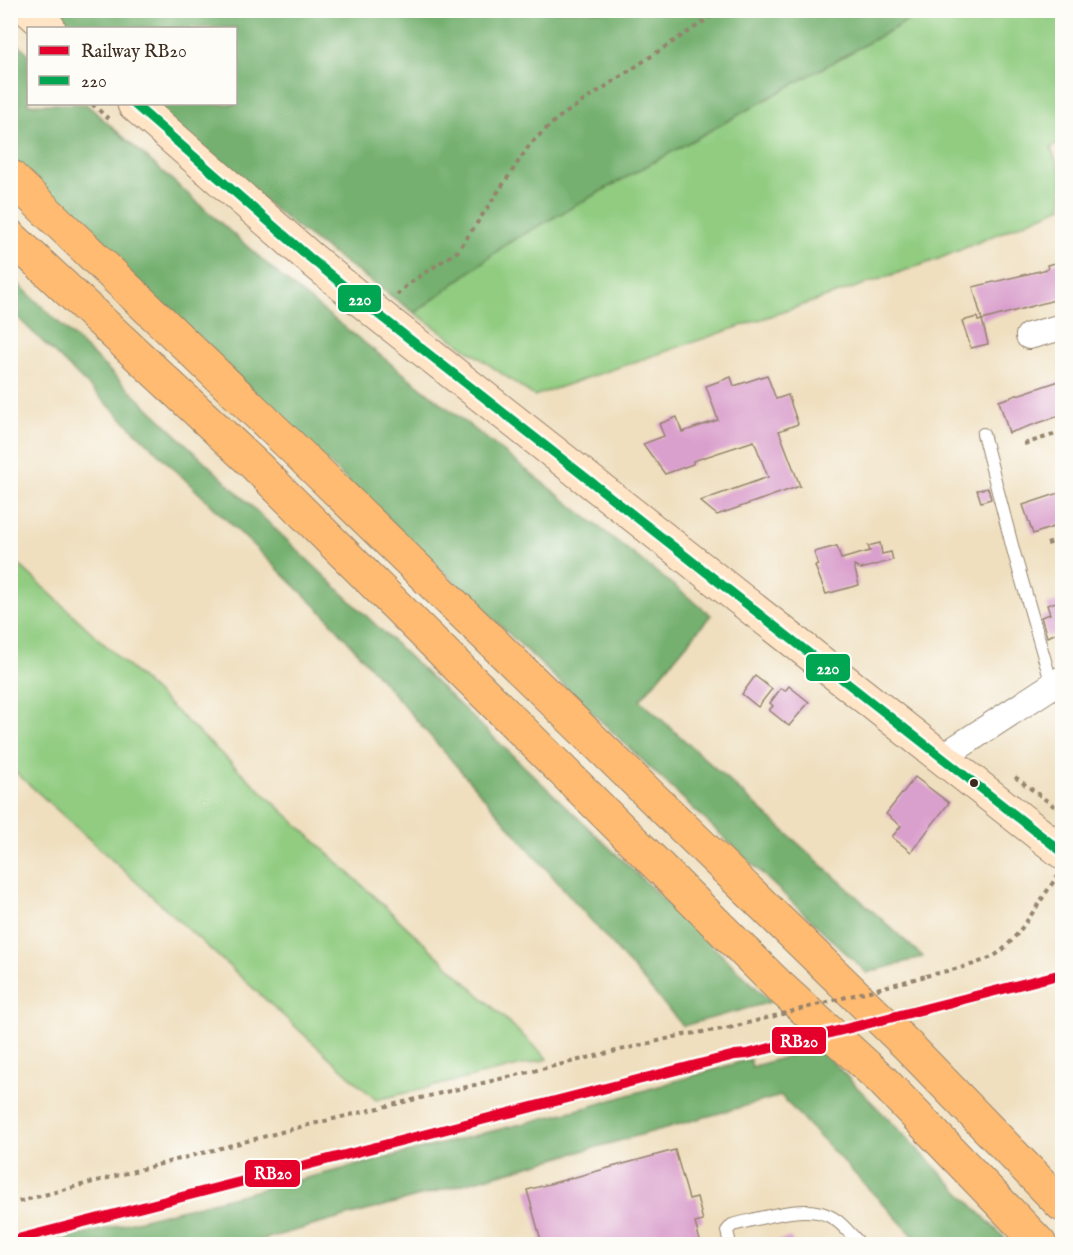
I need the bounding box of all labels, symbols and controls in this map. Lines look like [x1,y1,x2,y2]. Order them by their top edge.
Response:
legend [27,27,237,105]
text: Railway RB20 [81,41,187,64]
text: 220 [81,71,107,94]
line badge: 220 [337,284,382,313]
text: 220 [349,291,372,311]
line badge: 220 [805,653,851,682]
text: 220 [817,660,840,680]
unlabelled marker [968,777,980,789]
line badge: RB20 [771,1026,827,1055]
text: RB20 [780,1033,818,1053]
line badge: RB20 [244,1159,301,1188]
text: RB20 [254,1165,292,1185]

